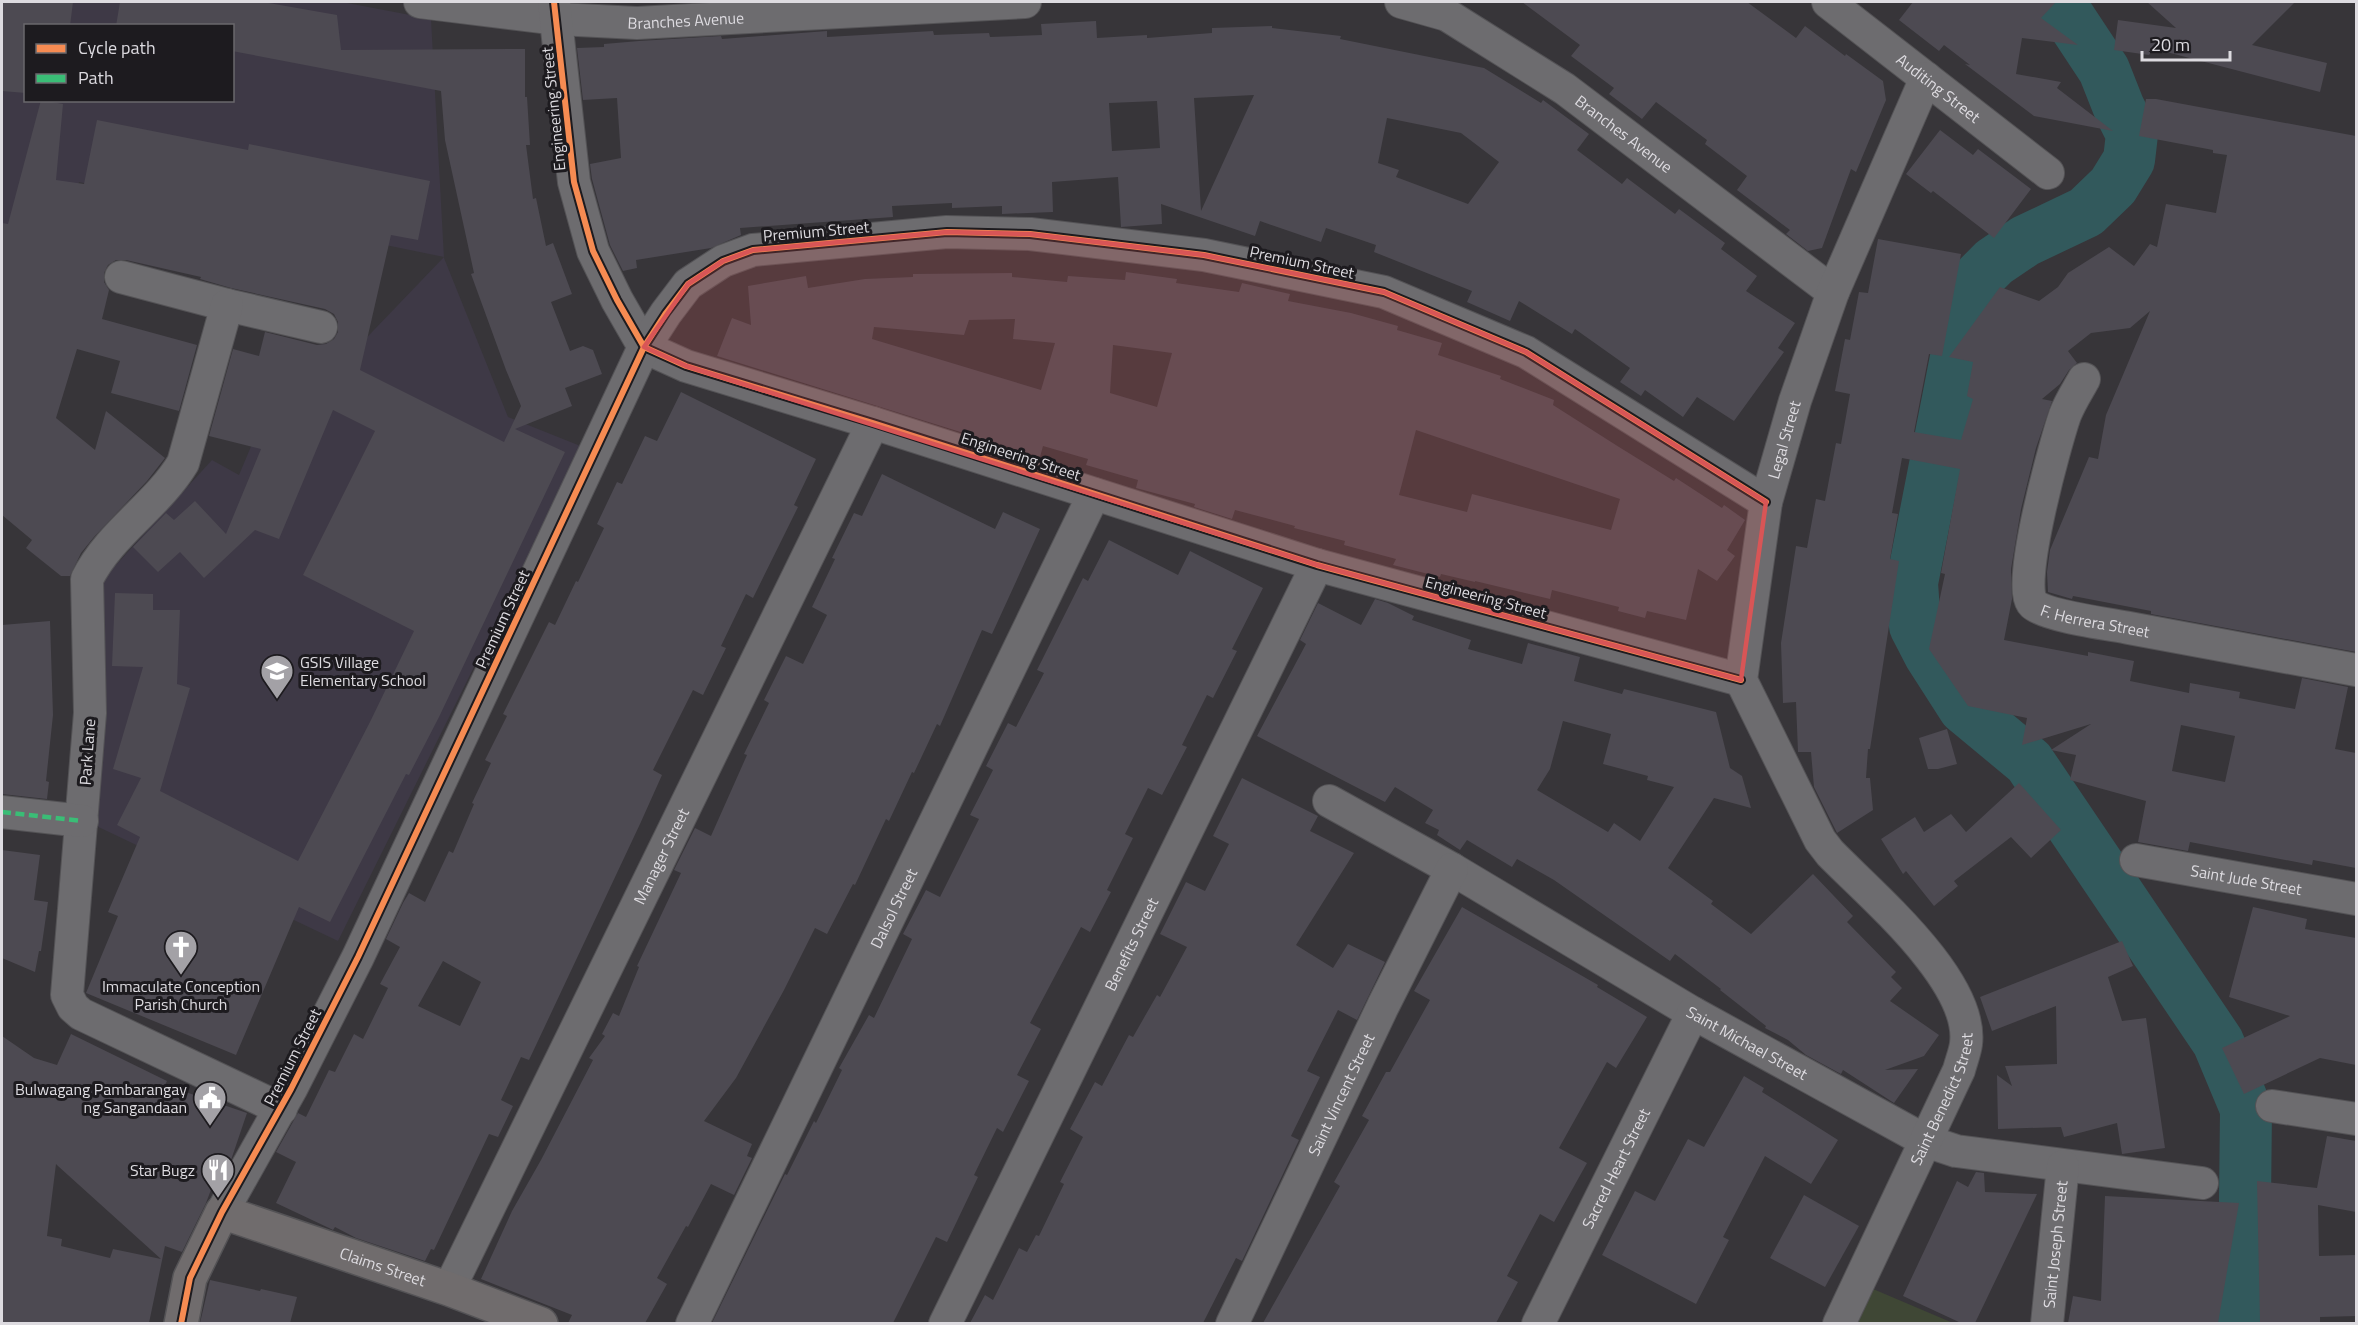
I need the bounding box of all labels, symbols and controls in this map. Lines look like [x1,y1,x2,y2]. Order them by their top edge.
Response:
street label: Branches Avenue [627,5,745,35]
legend [24,24,234,102]
scale bar [2142,24,2230,62]
text: 20 m [2151,31,2190,58]
text: Cycle path [78,34,156,61]
street label: Engineering Street [535,45,571,172]
street label: Auditing Street [1891,47,1986,129]
text: Path [78,64,114,91]
street label: Branches Avenue [1570,89,1678,178]
street label: Premium Street [762,214,870,248]
street label: Premium Street [1247,239,1357,285]
street label: Legal Street [1761,397,1807,482]
street label: Engineering Street [958,425,1084,487]
street label: Premium Street [469,565,536,672]
street label: Engineering Street [1423,569,1550,625]
street label: F. Herrera Street [2037,598,2152,644]
place label: GSIS Village Elementary School [300,650,426,692]
school or university icon: GSIS Village Elementary School [259,653,295,700]
street label: Park Lane [73,718,101,786]
street label: Manager Street [627,803,695,908]
street label: Saint Jude Street [2189,858,2304,901]
street label: Dalsol Street [864,864,923,952]
street label: Benefits Street [1098,893,1164,995]
church icon: Immaculate Conception Parish Church [163,929,199,976]
place label: Immaculate Conception Parish Church [102,974,260,1016]
street label: Saint Michael Street [1682,1000,1812,1086]
street label: Premium Street [257,1004,327,1110]
street label: Saint Vincent Street [1302,1029,1381,1160]
street label: Saint Benedict Street [1904,1032,1979,1169]
place label: Bulwagang Pambarangay ng Sangandaan [15,1077,187,1119]
public building icon: Bulwagang Pambarangay ng Sangandaan [192,1080,228,1127]
street label: Sacred Heart Street [1575,1103,1656,1233]
restaurant icon: Star Bugz [200,1152,236,1199]
place label: Star Bugz [130,1158,195,1182]
street label: Saint Joseph Street [2037,1179,2074,1309]
street label: Claims Street [336,1241,429,1292]

